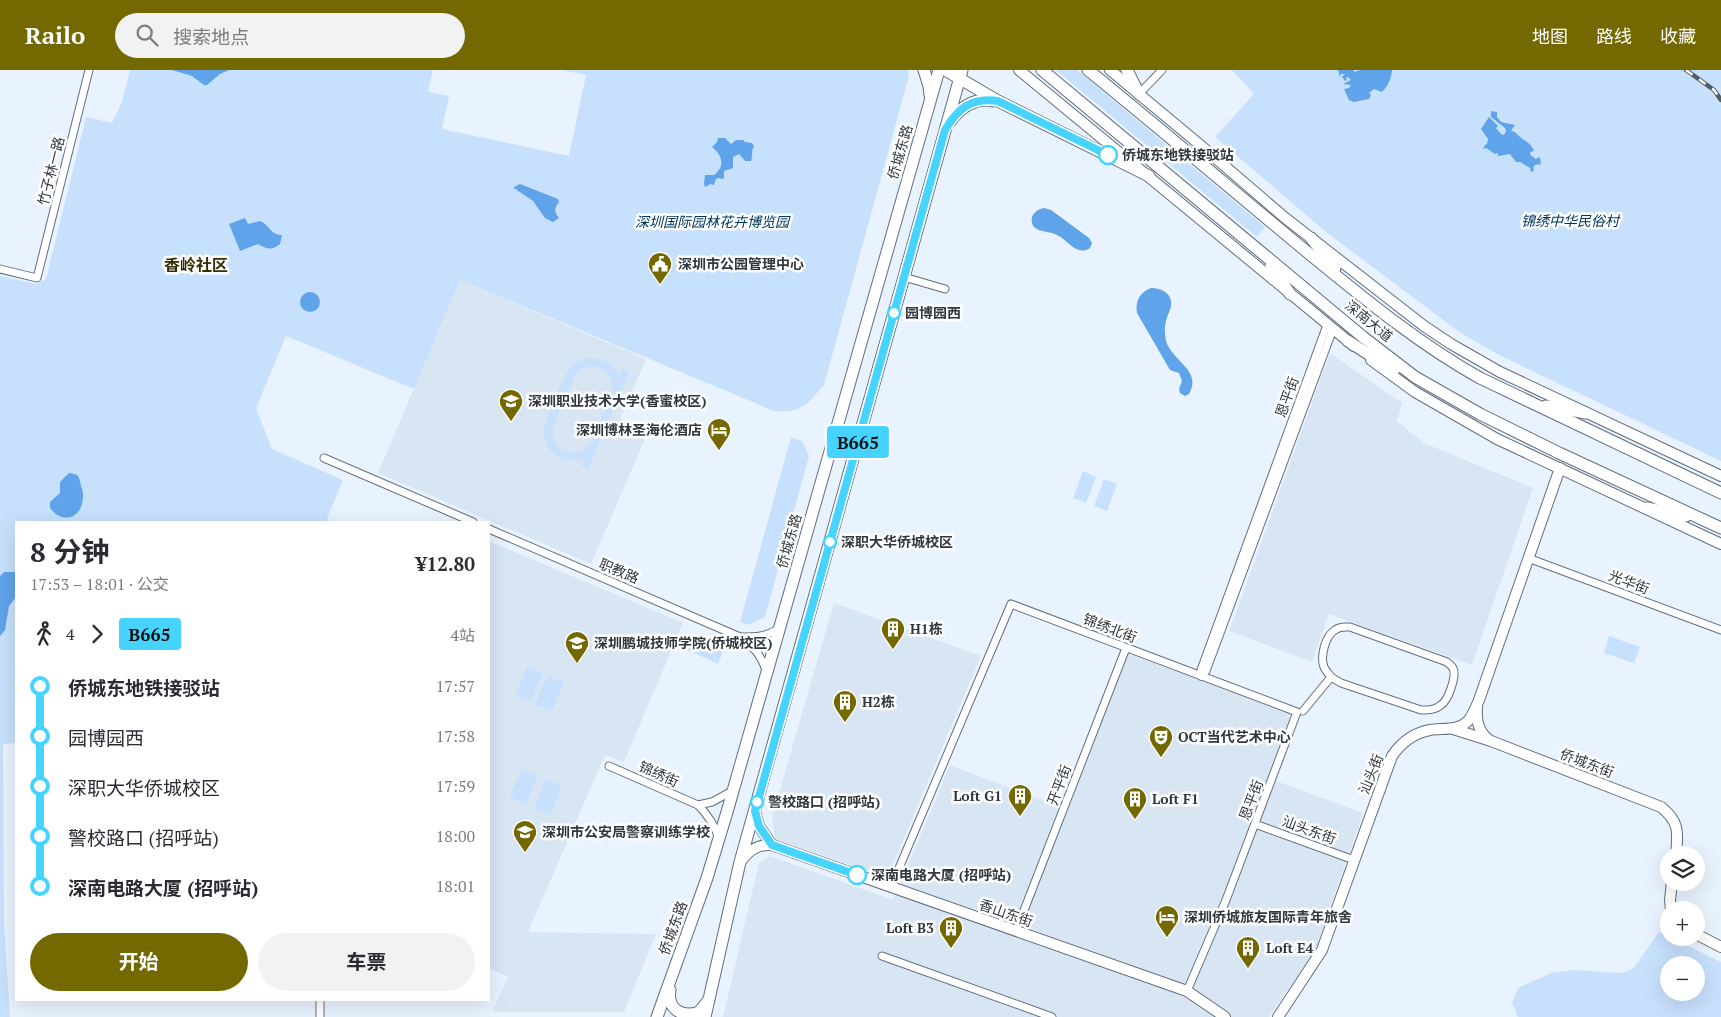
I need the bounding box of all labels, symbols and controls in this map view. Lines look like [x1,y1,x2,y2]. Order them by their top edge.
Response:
search box [115,13,465,58]
text: Railo [25,19,85,51]
icon: search [133,21,161,49]
text: 搜索地点 [173,24,249,49]
text: 地图 [1532,24,1568,48]
text: 路线 [1596,24,1632,48]
text: 收藏 [1660,24,1696,48]
street label: 侨城东路 [883,122,916,181]
street label: 竹子林一路 [33,135,68,207]
marker: 侨城东地铁接驳站 [1098,145,1118,165]
place label: 侨城东地铁接驳站 [1122,145,1234,164]
park label: 锦绣中华民俗村 [1521,211,1621,230]
park label: 深圳国际园林花卉博览园 [635,212,791,231]
public building icon: 深圳市公园管理中心 [647,251,673,285]
district label: 香岭社区 [164,254,228,276]
place label: 深圳市公园管理中心 [678,254,804,273]
street label: 深南大道 [1342,296,1397,346]
place label: 园博园西 [905,303,961,322]
marker: 园博园西 [887,306,901,320]
street label: 恩平街 [1270,374,1303,420]
school or university icon: 深圳职业技术大学(香蜜校区) [498,388,524,422]
place label: 深圳职业技术大学(香蜜校区) [528,391,707,410]
hotel icon: 深圳博林圣海伦酒店 [706,417,732,451]
place label: 深圳博林圣海伦酒店 [576,420,702,439]
line badge: B665 [823,426,893,458]
text: B665 [837,430,879,454]
street label: 侨城东路 [772,511,805,570]
place label: 深职大华侨城校区 [841,532,953,551]
text: 8 分钟 [30,533,109,570]
marker: 深职大华侨城校区 [823,535,837,549]
text: ¥12.80 [416,551,475,576]
street label: 职教路 [596,554,642,587]
street label: 光华街 [1606,565,1652,598]
text: 17:53 – 18:01 · 公交 [30,573,169,595]
street label: 锦绣北街 [1081,609,1140,646]
building icon: H1栋 [880,616,906,650]
place label: H1栋 [910,619,943,638]
icon: walk [30,620,58,648]
icon: forward [83,620,111,648]
text: B665 [129,622,171,646]
text: 4 [66,623,75,645]
text: 4站 [450,624,475,646]
school or university icon: 深圳鹏城技师学院(侨城校区) [564,630,590,664]
place label: 深圳鹏城技师学院(侨城校区) [594,633,773,652]
text: 侨城东地铁接驳站 [68,675,220,700]
text: 17:57 [436,675,475,697]
building icon: H2栋 [832,689,858,723]
place label: H2栋 [862,692,895,711]
theatre icon: OCT当代艺术中心 [1148,724,1174,758]
text: 园博园西 [68,725,144,750]
text: 17:58 [436,725,475,747]
place label: OCT当代艺术中心 [1178,727,1291,746]
street label: 侨城东街 [1558,744,1617,781]
street label: 汕头街 [1354,751,1387,797]
street label: 锦绣街 [636,756,682,791]
street label: 开平街 [1042,762,1075,808]
text: 深职大华侨城校区 [68,775,220,800]
text: 17:59 [436,775,475,797]
street label: 恩平街 [1234,777,1267,823]
building icon: Loft G1 [1007,783,1033,817]
place label: Loft G1 [953,786,1002,805]
building icon: Loft F1 [1122,786,1148,820]
place label: Loft F1 [1152,789,1199,808]
place label: 警校路口 (招呼站) [768,792,880,811]
marker: 警校路口 (招呼站) [750,795,764,809]
street label: 汕头东街 [1280,811,1339,848]
school or university icon: 深圳市公安局警察训练学校 [512,819,538,853]
place label: 深圳市公安局警察训练学校 [542,822,710,841]
text: 警校路口 (招呼站) [68,825,219,850]
text: 18:00 [436,825,475,847]
map controls [1660,846,1705,1001]
button: layers [1660,846,1705,891]
marker: 深南电路大厦 (招呼站) [847,865,867,885]
place label: 深南电路大厦 (招呼站) [871,865,1011,884]
text: 深南电路大厦 (招呼站) [68,875,258,900]
text: 18:01 [436,875,475,897]
street label: 香山东街 [977,894,1036,931]
street label: 侨城东路 [654,898,691,957]
button: + [1660,901,1705,946]
hotel icon: 深圳侨城旅友国际青年旅舍 [1154,904,1180,938]
place label: 深圳侨城旅友国际青年旅舍 [1184,907,1352,926]
building icon: Loft B3 [938,915,964,949]
place label: Loft B3 [886,918,934,937]
button: 开始 [30,933,248,991]
button: 车票 [258,933,475,991]
building icon: Loft E4 [1235,935,1261,969]
place label: Loft E4 [1266,938,1313,957]
button: − [1660,956,1705,1001]

